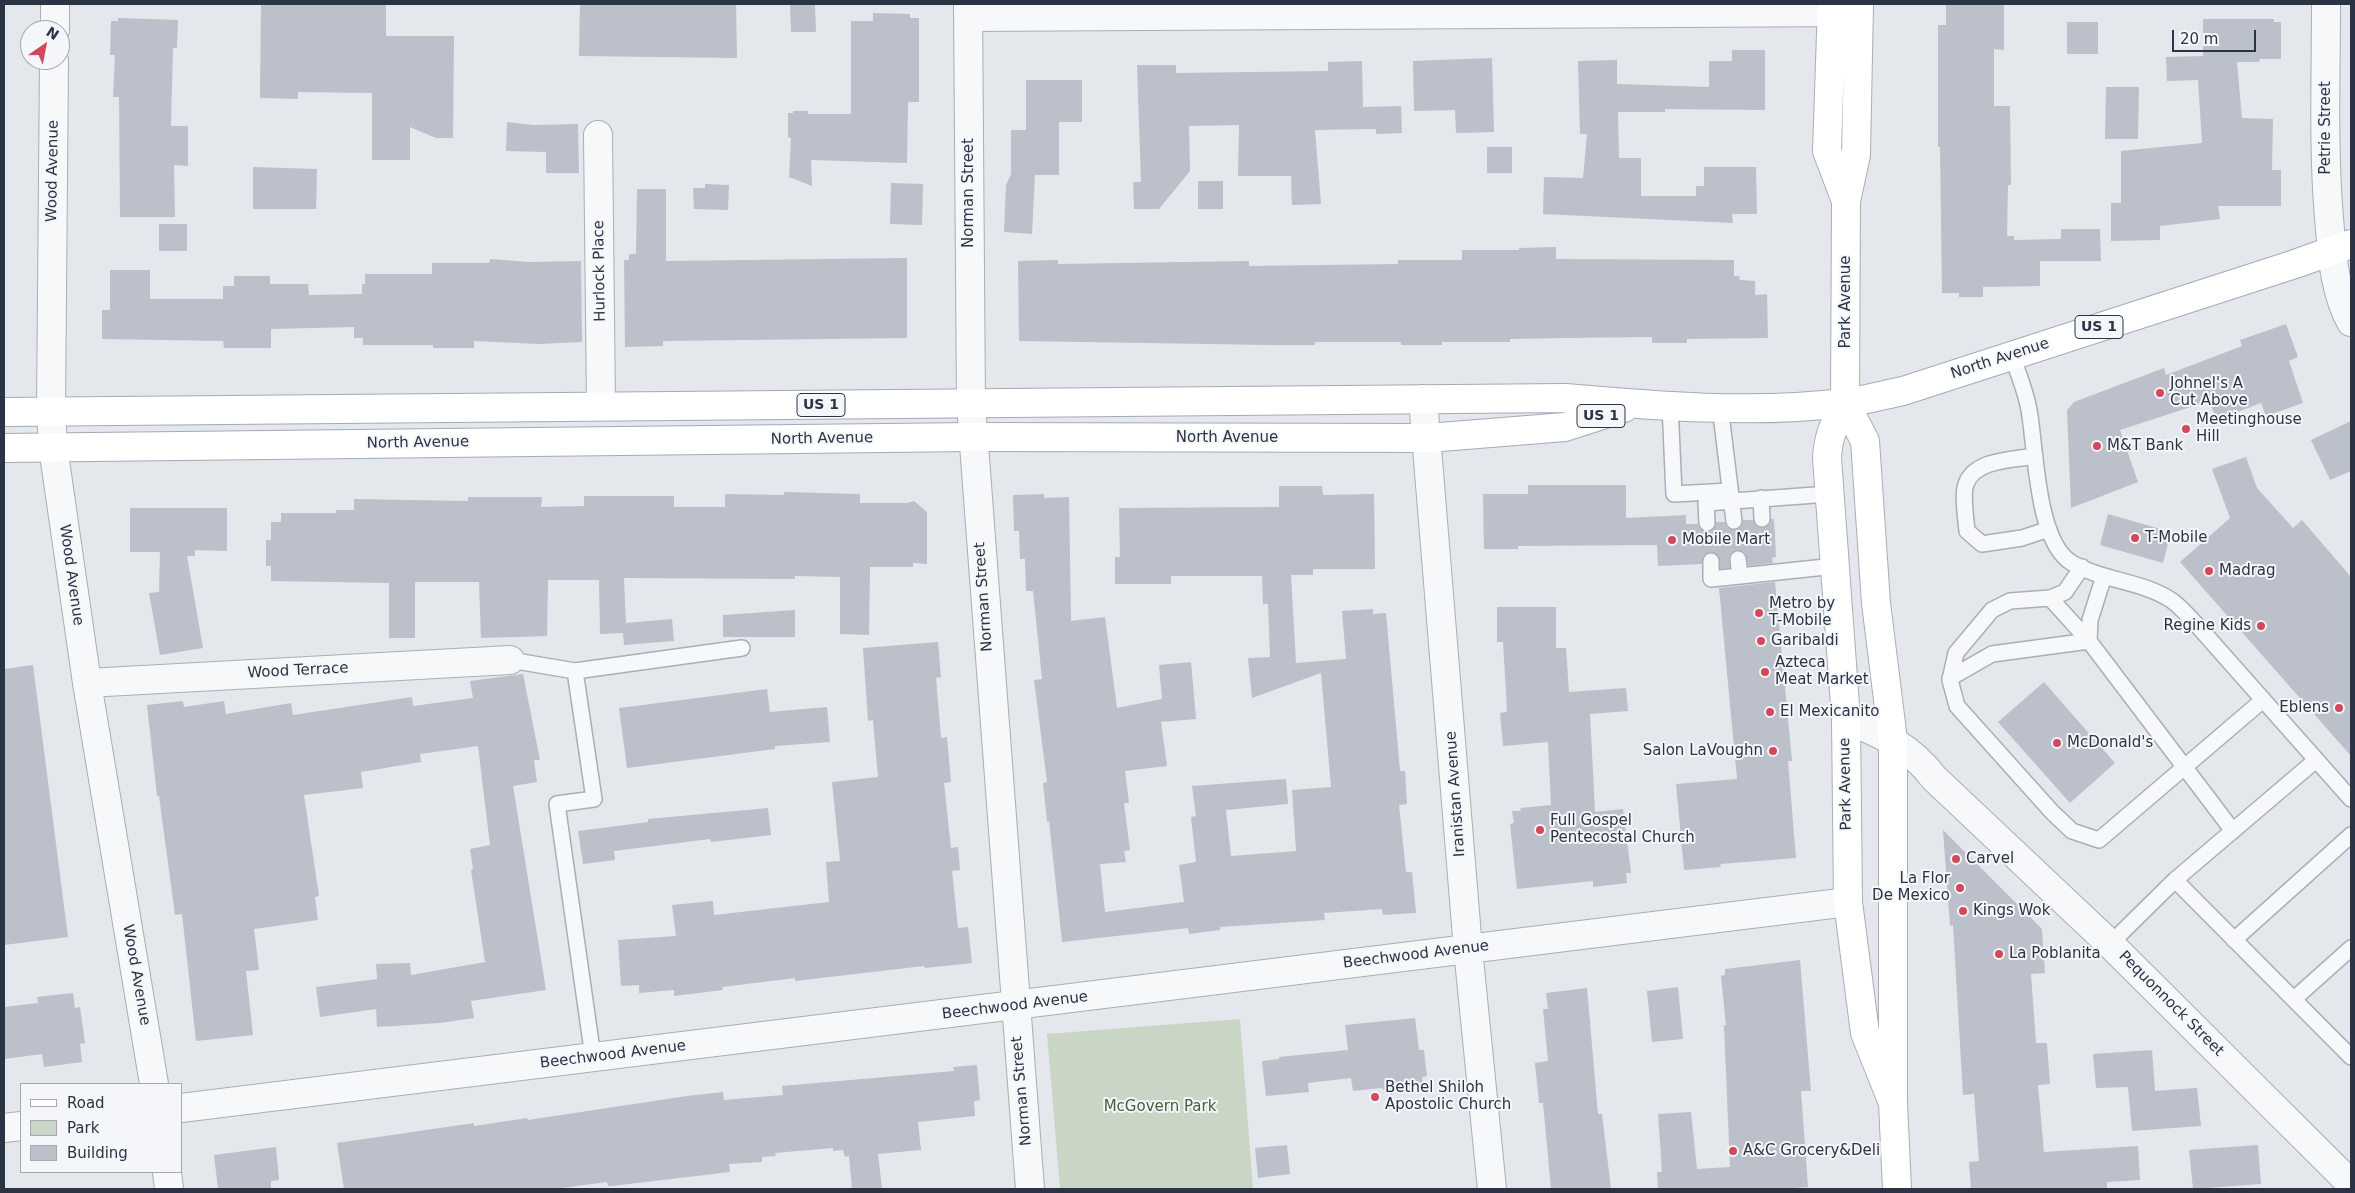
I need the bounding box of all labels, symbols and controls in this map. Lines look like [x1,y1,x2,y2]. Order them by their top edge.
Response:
north arrow [20,20,70,70]
scale bar [2175,20,2259,52]
text: N [43,23,62,43]
text: 20 m [2180,30,2218,48]
street label: Petrie Street [2317,81,2335,175]
street label: Wood Avenue [43,120,63,222]
street label: Norman Street [960,138,978,248]
street label: Hurlock Place [590,220,610,322]
street label: Park Avenue [1837,256,1855,348]
road number: US 1 [2075,316,2123,338]
street label: North Avenue [1949,335,2051,383]
place label: Johnel's A Cut Above [2170,375,2248,410]
marker: Johnel's A Cut Above [2154,387,2166,399]
road number: US 1 [797,394,845,416]
road number: US 1 [1577,404,1625,428]
place label: Meetinghouse Hill [2196,411,2302,446]
marker: Meetinghouse Hill [2180,423,2192,435]
street label: North Avenue [771,429,873,449]
street label: North Avenue [1176,429,1278,447]
street label: North Avenue [367,433,469,453]
place label: M&T Bank [2107,437,2183,455]
marker: M&T Bank [2091,440,2103,452]
street label: Wood Avenue [55,523,87,627]
place label: T-Mobile [2145,529,2207,547]
place label: Mobile Mart [1682,531,1770,549]
marker: T-Mobile [2129,532,2141,544]
marker: Mobile Mart [1666,534,1678,546]
street label: Norman Street [971,542,997,652]
place label: Madrag [2219,562,2276,580]
marker: Madrag [2203,565,2215,577]
place label: Metro by T-Mobile [1769,595,1835,630]
marker: Metro by T-Mobile [1753,607,1765,619]
place label: Regine Kids [2163,617,2251,635]
marker: Regine Kids [2255,620,2267,632]
place label: Garibaldi [1771,632,1839,650]
marker: Garibaldi [1755,635,1767,647]
place label: Azteca Meat Market [1775,654,1869,689]
street label: Wood Terrace [247,659,349,683]
marker: Azteca Meat Market [1759,666,1771,678]
place label: Eblens [2279,699,2329,717]
marker: Eblens [2333,702,2345,714]
place label: El Mexicanito [1780,703,1880,721]
marker: El Mexicanito [1764,706,1776,718]
street label: Iranistan Avenue [1443,730,1469,858]
place label: McDonald's [2067,734,2153,752]
street label: Park Avenue [1836,737,1856,831]
marker: McDonald's [2051,737,2063,749]
place label: Salon LaVoughn [1643,742,1763,760]
marker: Salon LaVoughn [1767,745,1779,757]
place label: Full Gospel Pentecostal Church [1550,812,1695,847]
marker: Full Gospel Pentecostal Church [1534,824,1546,836]
place label: Carvel [1966,850,2014,868]
marker: Carvel [1950,853,1962,865]
place label: La Flor De Mexico [1872,870,1950,905]
marker: La Flor De Mexico [1954,882,1966,894]
place label: Kings Wok [1973,902,2050,920]
marker: Kings Wok [1957,905,1969,917]
street label: Wood Avenue [118,923,154,1027]
street label: Beechwood Avenue [1342,937,1490,973]
place label: La Poblanita [2009,945,2101,963]
marker: La Poblanita [1993,948,2005,960]
street label: Pequonnock Street [2115,948,2227,1060]
street label: Beechwood Avenue [941,988,1089,1024]
street label: Norman Street [1008,1035,1036,1147]
street label: Beechwood Avenue [539,1037,687,1073]
place label: Bethel Shiloh Apostolic Church [1385,1079,1511,1114]
legend [20,1083,182,1173]
marker: Bethel Shiloh Apostolic Church [1369,1091,1381,1103]
text: Road [67,1094,105,1112]
park label: McGovern Park [1104,1098,1216,1116]
text: Park [67,1119,99,1137]
place label: A&C Grocery&Deli [1743,1142,1880,1160]
text: Building [67,1144,128,1162]
marker: A&C Grocery&Deli [1727,1145,1739,1157]

